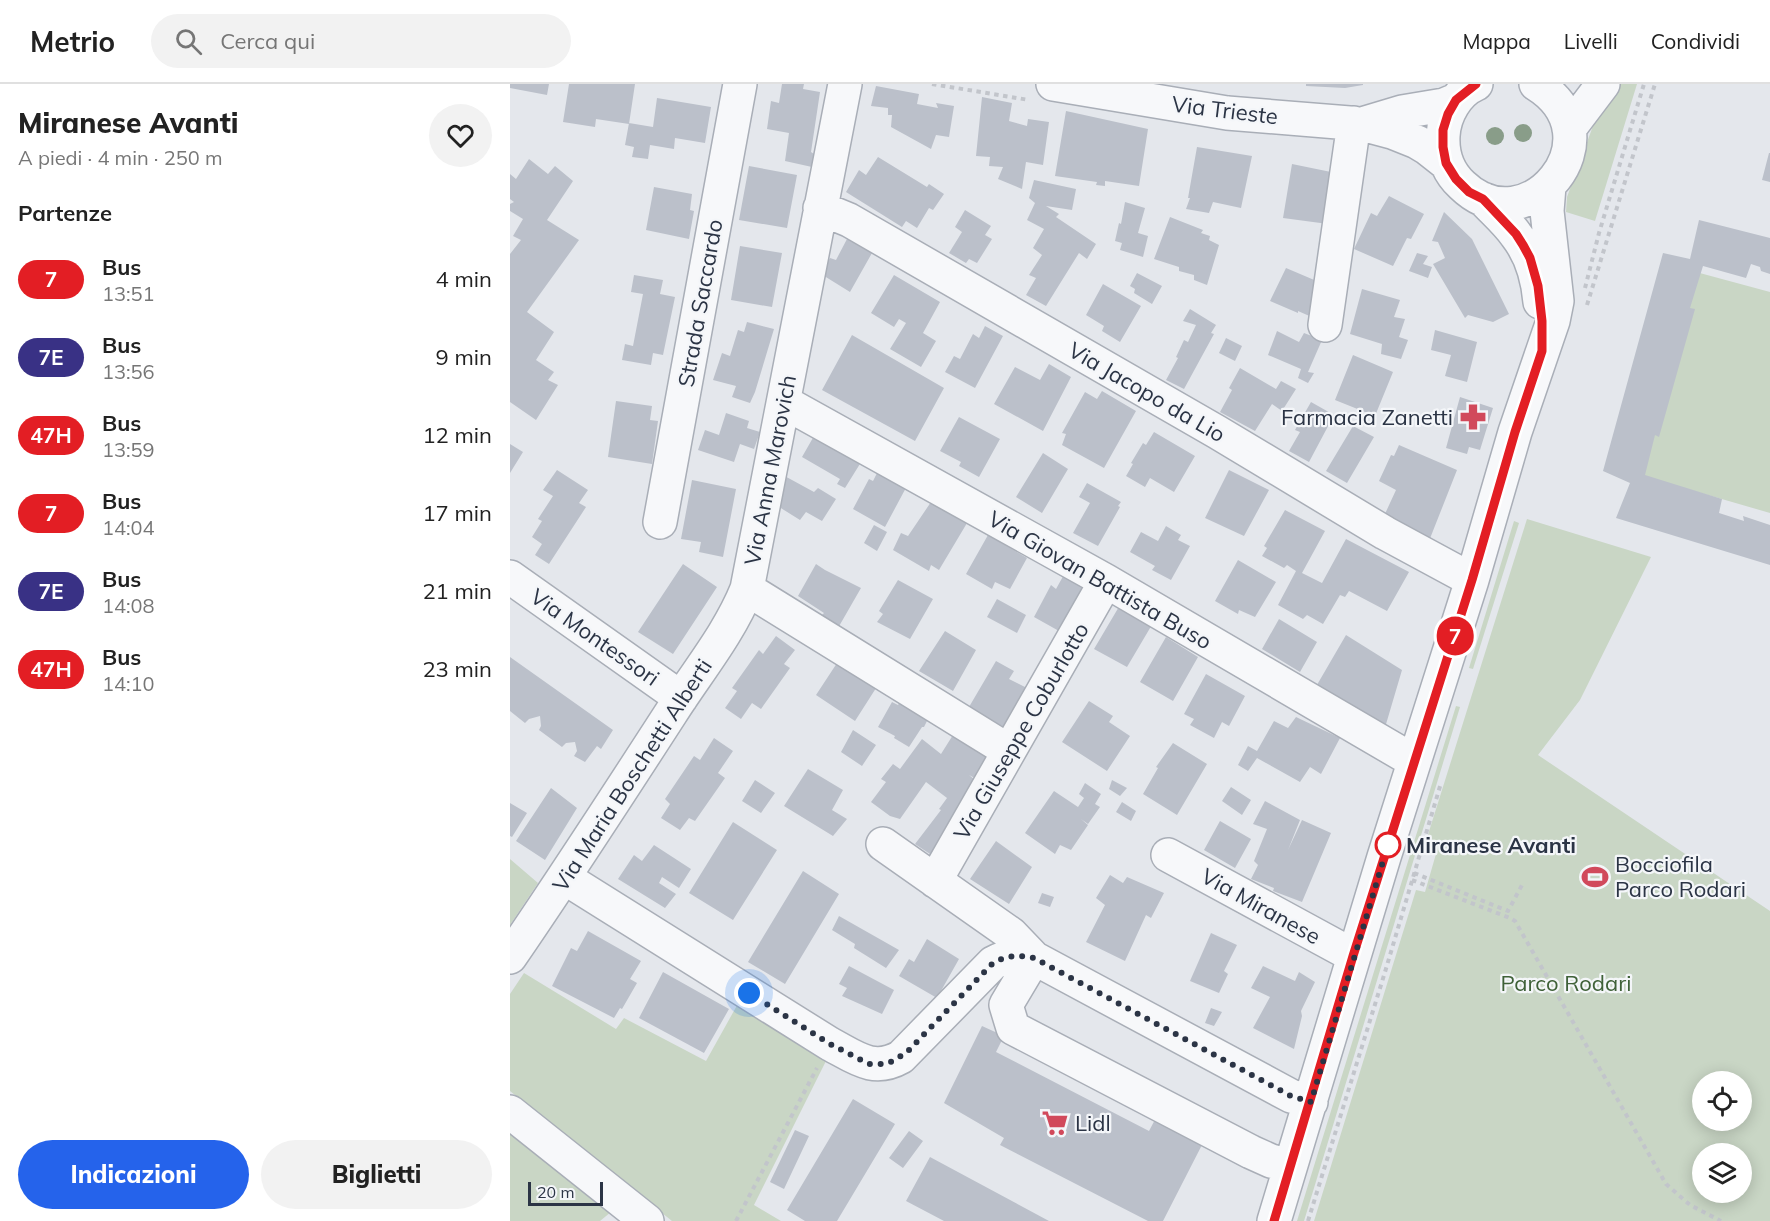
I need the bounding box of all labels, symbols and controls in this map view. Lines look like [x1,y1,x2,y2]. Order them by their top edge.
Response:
search box [151,14,571,68]
text: Metrio [30,24,115,59]
icon: search [172,25,205,58]
text: Cerca qui [220,27,315,55]
text: Mappa [1462,28,1531,54]
text: Livelli [1564,28,1618,54]
text: Condividi [1651,28,1740,54]
street label: Via Trieste [1170,90,1280,130]
button: heart [429,104,492,167]
text: Miranese Avanti [18,105,238,140]
text: A piedi · 4 min · 250 m [18,145,222,170]
text: Partenze [18,199,112,227]
street label: Strada Saccardo [671,217,729,389]
text: Bus [102,253,141,281]
text: 4 min [436,265,492,293]
text: 7 [45,266,57,292]
text: 13:51 [102,281,155,306]
text: Bus [102,331,141,359]
street label: Via Jacopo da Lio [1064,336,1230,448]
text: 9 min [436,343,492,371]
text: 7E [38,344,64,370]
text: 13:56 [102,359,155,384]
street label: Via Anna Marovich [738,372,802,568]
pharmacy icon: Farmacia Zanetti [1458,402,1488,432]
place label: Farmacia Zanetti [1281,403,1453,431]
text: Bus [102,409,141,437]
text: 12 min [422,421,492,449]
text: 47H [30,422,72,448]
text: 13:59 [102,437,155,462]
text: Bus [102,487,141,515]
text: 17 min [422,499,492,527]
text: 7 [45,500,57,526]
street label: Via Giovan Battista Buso [983,504,1217,656]
text: 14:04 [102,515,155,540]
text: Bus [102,565,141,593]
text: 21 min [422,577,492,605]
text: 7E [38,578,64,604]
street label: Via Montessori [525,582,665,692]
text: 14:08 [102,593,155,618]
line badge: 7 [1436,616,1474,656]
street label: Via Giuseppe Coburlotto [947,617,1095,845]
text: 7 [1449,623,1461,649]
text: Bus [102,643,141,671]
street label: Via Maria Boschetti Alberti [546,653,718,897]
text: 23 min [422,655,492,683]
text: 47H [30,656,72,682]
text: 14:10 [102,671,155,696]
place label: Miranese Avanti [1406,831,1576,859]
marker: Miranese Avanti [1375,832,1401,858]
place label: Bocciofila Parco Rodari [1615,850,1746,903]
street label: Via Miranese [1196,862,1326,950]
sports icon: Bocciofila Parco Rodari [1580,862,1610,892]
park label: Parco Rodari [1501,969,1631,997]
your location [734,978,764,1008]
map controls [1692,1071,1752,1203]
button: locate [1692,1071,1752,1131]
supermarket icon: Lidl [1040,1108,1070,1138]
place label: Lidl [1075,1109,1111,1137]
button: Indicazioni [18,1140,249,1209]
button: Biglietti [261,1140,492,1209]
button: layers [1692,1143,1752,1203]
scale bar [528,1179,603,1206]
text: 20 m [537,1182,574,1202]

